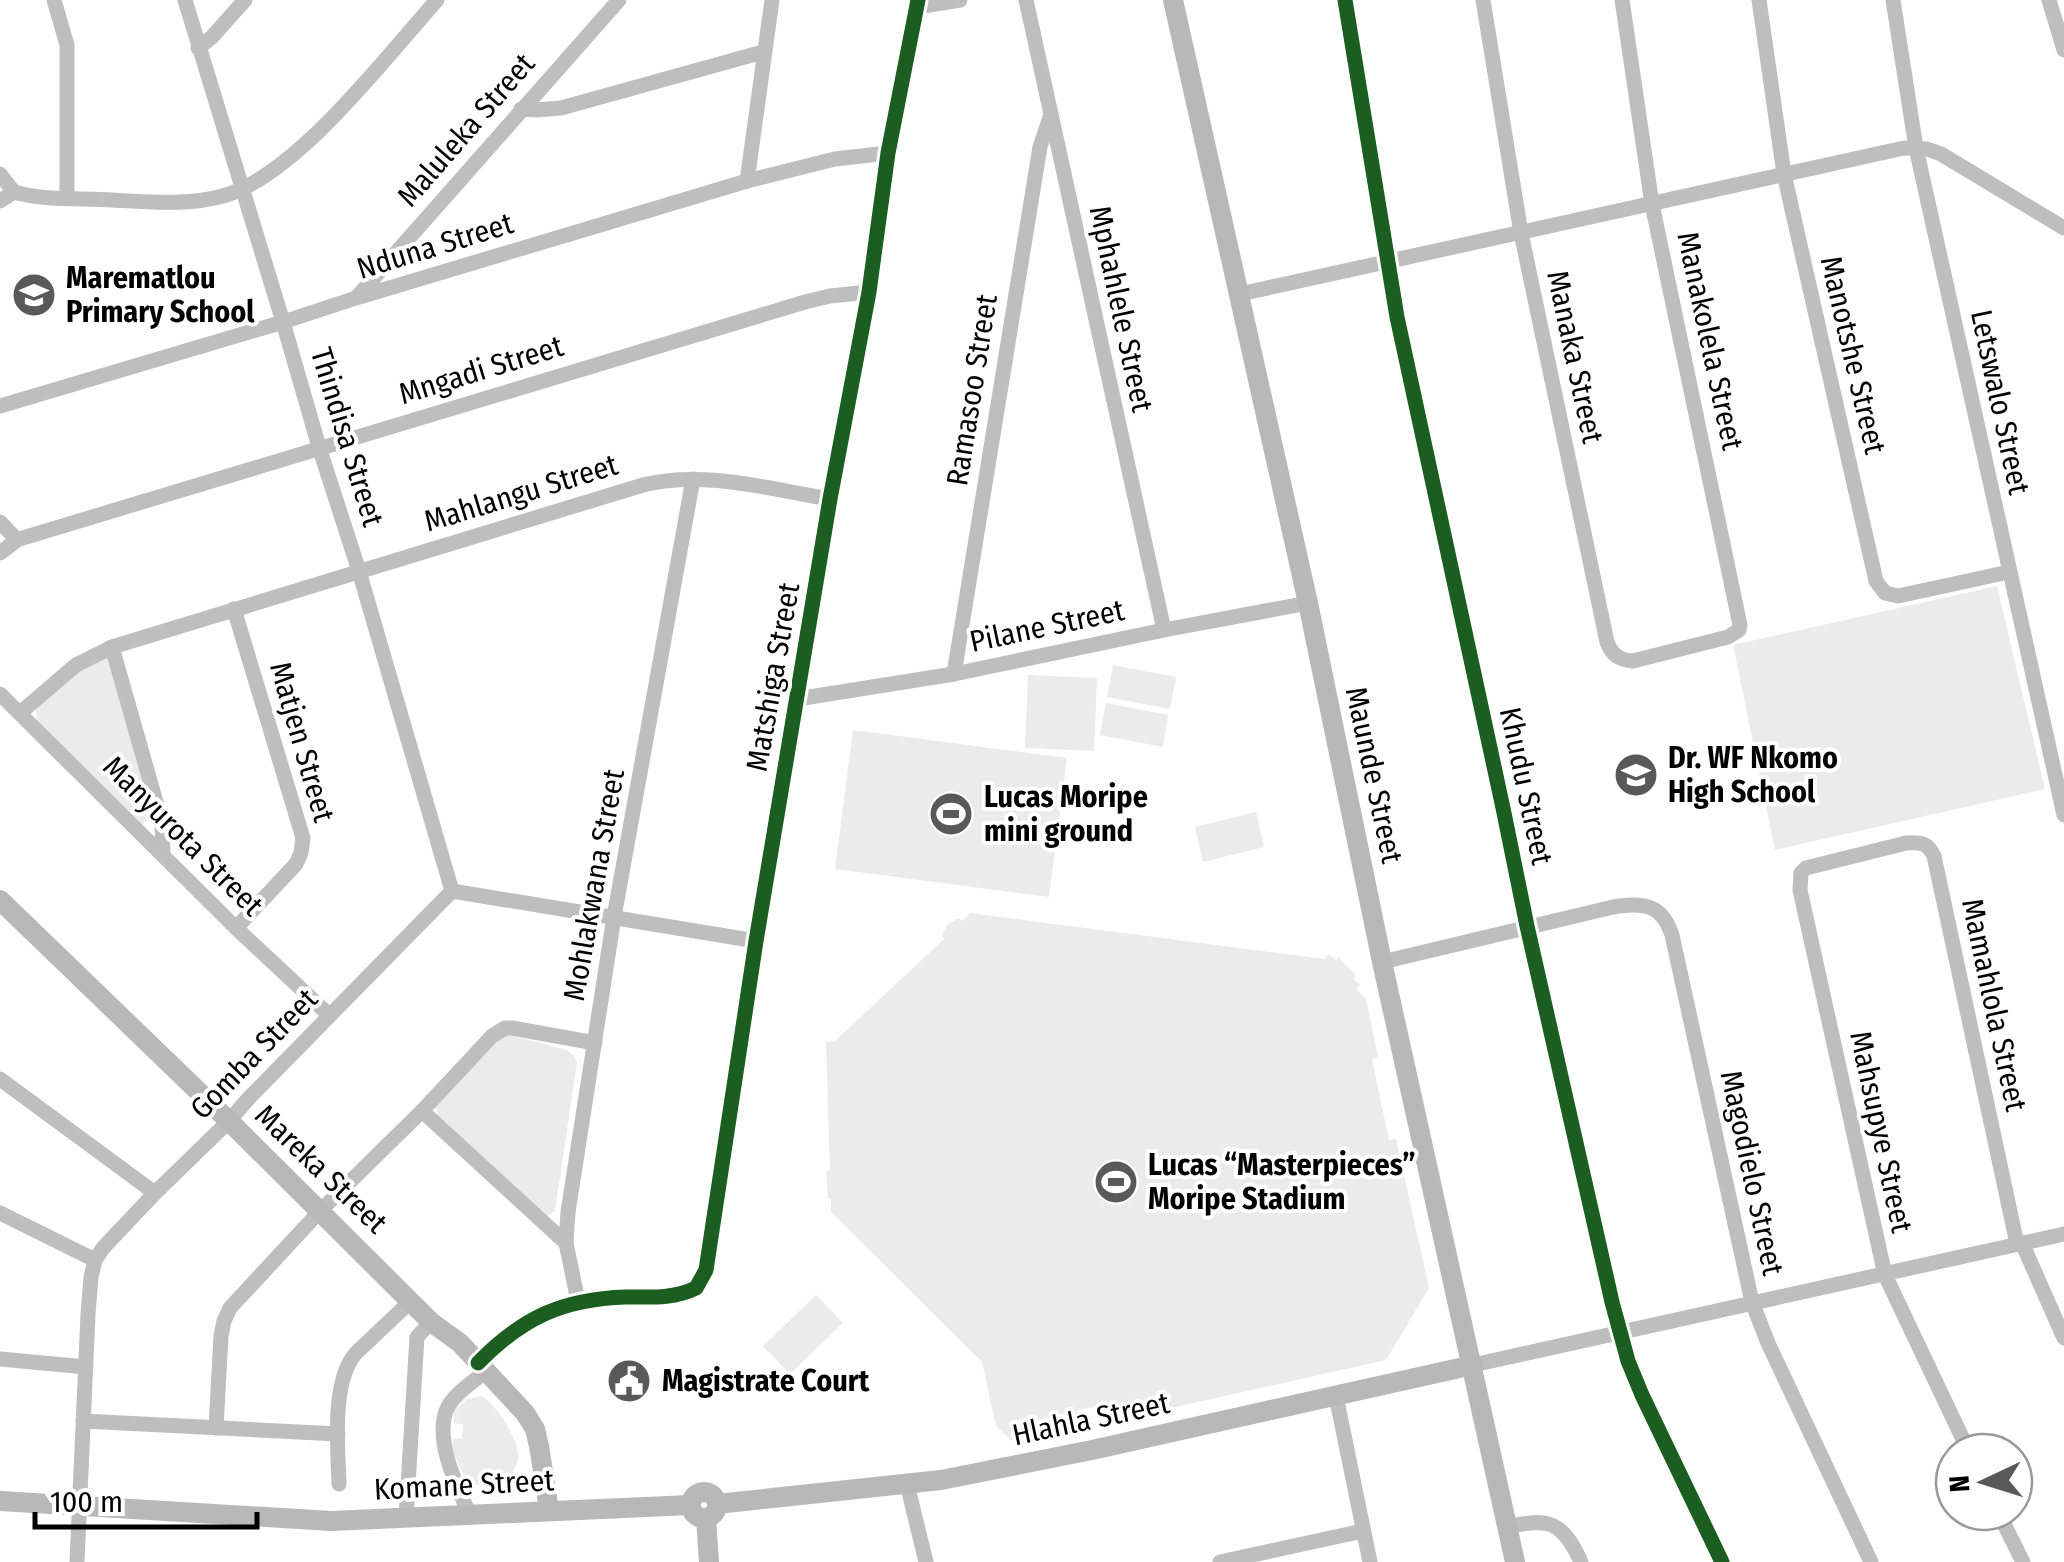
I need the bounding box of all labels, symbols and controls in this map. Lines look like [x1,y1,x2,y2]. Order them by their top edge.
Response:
street label: Maluleka Street [390,46,542,214]
street label: Mphahlele Street [1082,203,1160,415]
street label: Nduna Street [353,205,518,287]
street label: Manakolela Street [1669,229,1751,453]
street label: Manotshe Street [1813,253,1893,457]
place label: Marematlou Primary School [66,260,255,330]
street label: Manaka Street [1539,267,1611,447]
school or university icon: Marematlou Primary School [11,272,57,318]
street label: Ramasoo Street [939,291,1005,488]
street label: Letswalo Street [1963,306,2037,498]
street label: Mngadi Street [395,328,568,412]
street label: Thindisa Street [303,343,391,531]
street label: Mahlangu Street [420,446,622,540]
street label: Matshiga Street [739,580,807,774]
street label: Pilane Street [966,592,1128,660]
street label: Matjen Street [262,658,342,826]
street label: Maunde Street [1338,684,1410,867]
street label: Khudu Street [1492,704,1560,868]
place label: Dr. WF Nkomo High School [1668,740,1838,810]
street label: Manyurota Street [96,749,271,924]
school or university icon: Dr. WF Nkomo High School [1613,752,1659,798]
street label: Mohlakwana Street [556,766,632,1004]
place label: Lucas Moripe mini ground [984,779,1148,849]
sports icon: Lucas Moripe mini ground [928,791,974,837]
street label: Mamahlola Street [1954,895,2034,1115]
street label: Gomba Street [183,981,325,1127]
street label: Mahsupye Street [1842,1028,1920,1236]
street label: Magodielo Street [1713,1068,1791,1279]
street label: Mareka Street [248,1097,395,1241]
place label: Lucas “Masterpieces” Moripe Stadium [1148,1147,1415,1217]
sports icon: Lucas “Masterpieces” Moripe Stadium [1093,1159,1139,1205]
public building icon: Magistrate Court [606,1358,652,1404]
place label: Magistrate Court [662,1363,870,1399]
street label: Hlahla Street [1009,1385,1173,1453]
north arrow [1934,1432,2034,1532]
street label: Komane Street [373,1462,555,1508]
scale bar [35,1467,258,1529]
text: N [1943,1474,1977,1493]
text: 100 m [50,1484,123,1520]

